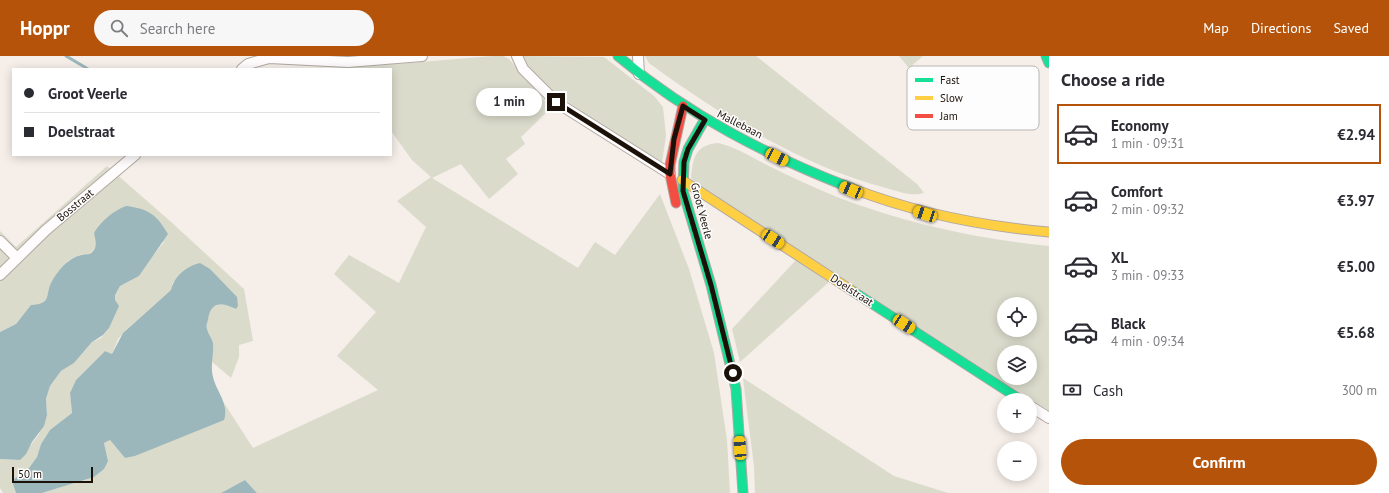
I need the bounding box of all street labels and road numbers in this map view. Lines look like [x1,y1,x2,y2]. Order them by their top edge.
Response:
street label: Mallebaan [715,107,765,141]
street label: Groot Veerle [688,181,716,241]
street label: Bosstraat [54,185,96,224]
street label: Doelstraat [828,271,876,309]

